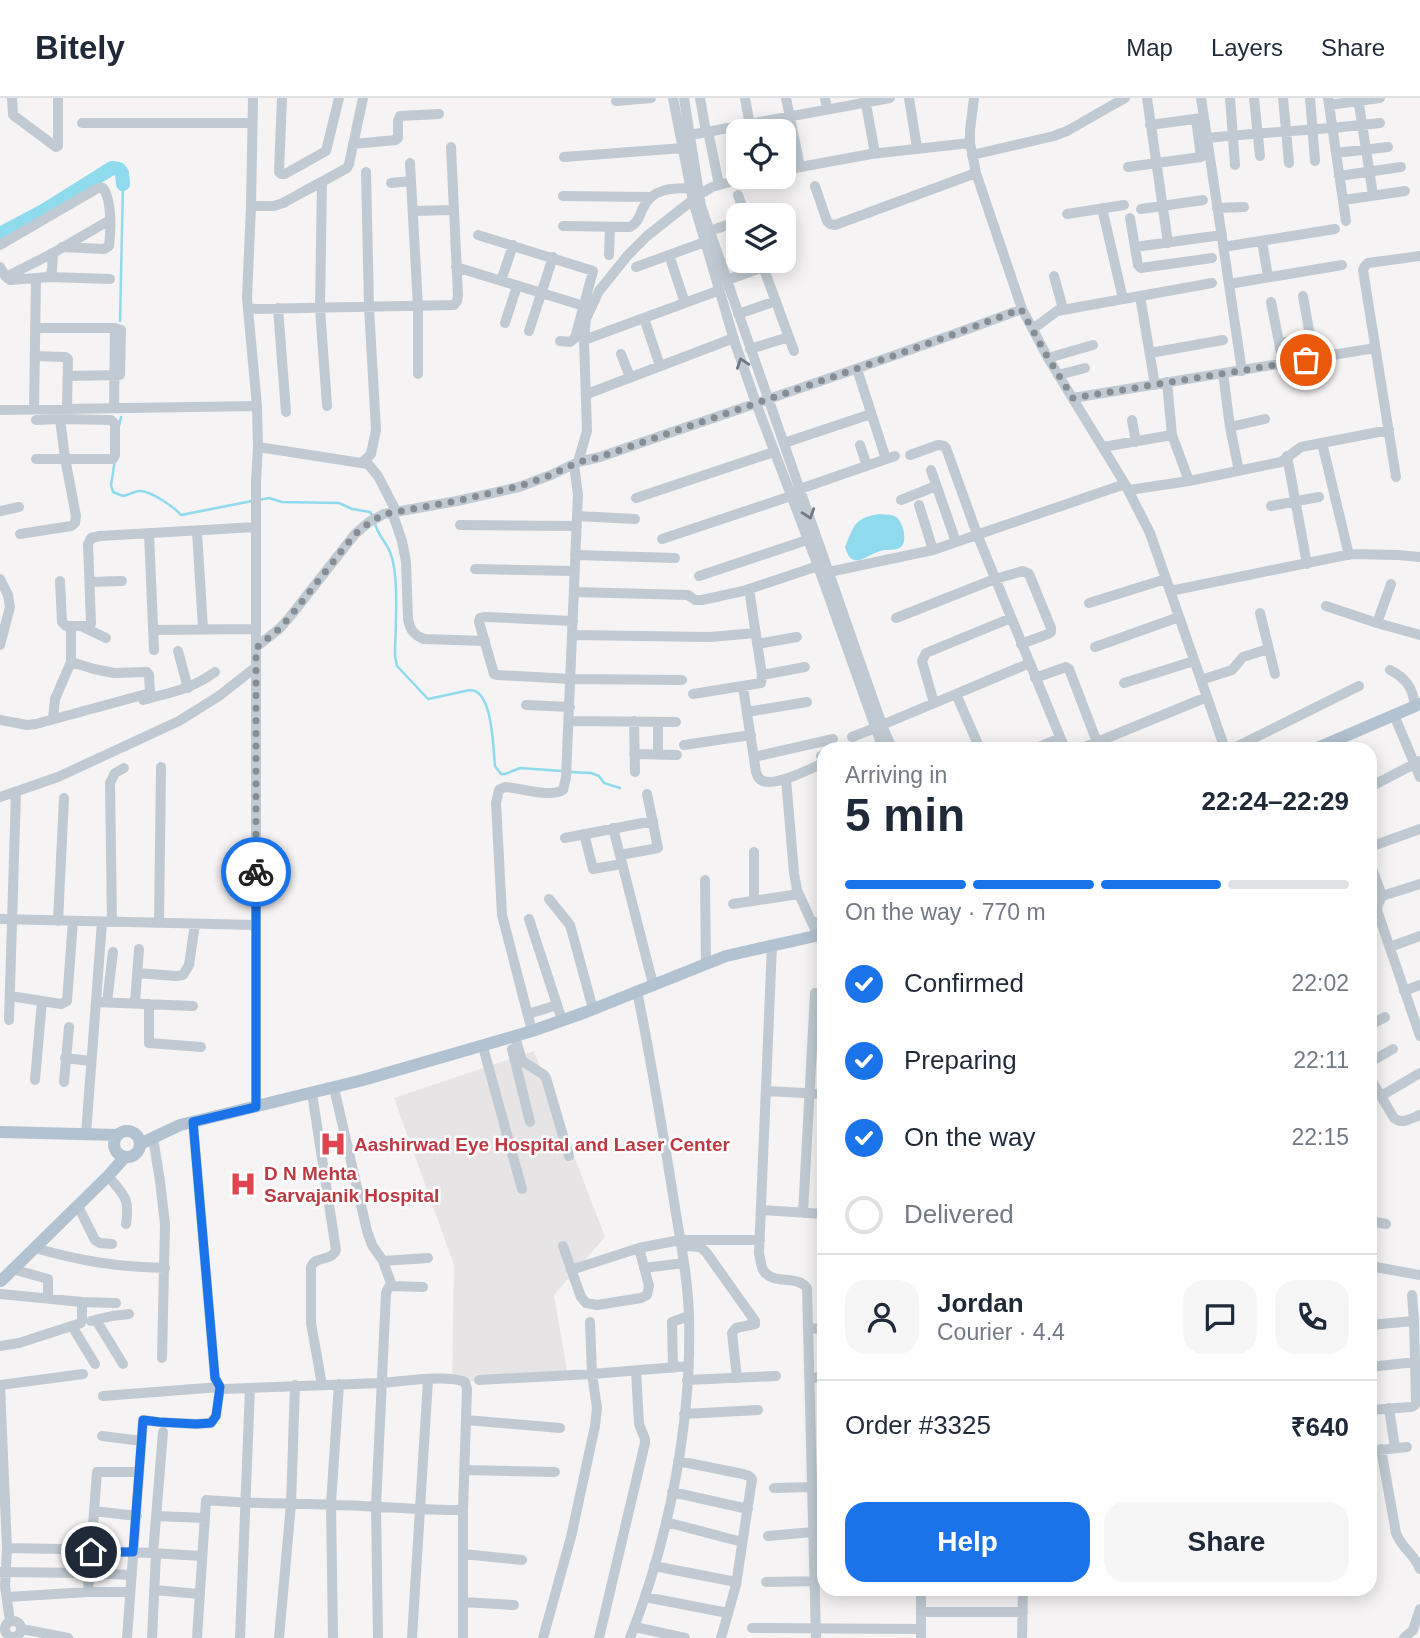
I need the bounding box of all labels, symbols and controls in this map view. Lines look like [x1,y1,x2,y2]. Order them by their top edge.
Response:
text: Bitely [35,29,125,66]
text: Map [1126,34,1173,61]
text: Layers [1211,34,1283,61]
text: Share [1321,34,1385,61]
map controls [726,119,796,273]
button: locate [726,119,796,189]
button: layers [726,203,796,273]
pin [1276,330,1336,390]
icon: bag [1287,341,1325,379]
one-way arrow [736,357,750,369]
one-way arrow [801,507,815,520]
text: Arriving in [845,762,947,788]
text: 22:24–22:29 [1202,786,1349,816]
text: 5 min [845,789,965,841]
courier [221,837,291,907]
icon: bike [237,853,275,891]
text: On the way · 770 m [845,899,1046,925]
icon: check [845,965,883,1003]
text: Confirmed [904,968,1024,998]
text: 22:02 [1291,970,1349,996]
icon: check [845,1042,883,1080]
text: Preparing [904,1045,1017,1075]
text: 22:11 [1293,1047,1349,1073]
icon: check [845,1119,883,1157]
text: On the way [904,1122,1036,1152]
text: 22:15 [1291,1124,1349,1150]
hospital icon: Aashirwad Eye Hospital and Laser Center [318,1129,348,1159]
place label: Aashirwad Eye Hospital and Laser Center [354,1134,731,1155]
place label: D N Mehta Sarvajanik Hospital [264,1163,439,1206]
hospital icon: D N Mehta Sarvajanik Hospital [228,1169,258,1199]
text: Delivered [904,1199,1014,1229]
button: person [845,1280,919,1354]
button: chat [1183,1280,1257,1354]
button: phone [1275,1280,1349,1354]
text: Jordan [937,1288,1024,1318]
text: Courier · 4.4 [937,1319,1065,1345]
text: Order #3325 [845,1410,991,1440]
text: ₹640 [1291,1412,1349,1442]
button: Help [845,1502,1090,1582]
button: Share [1104,1502,1349,1582]
pin [61,1522,121,1582]
icon: home [72,1533,110,1571]

